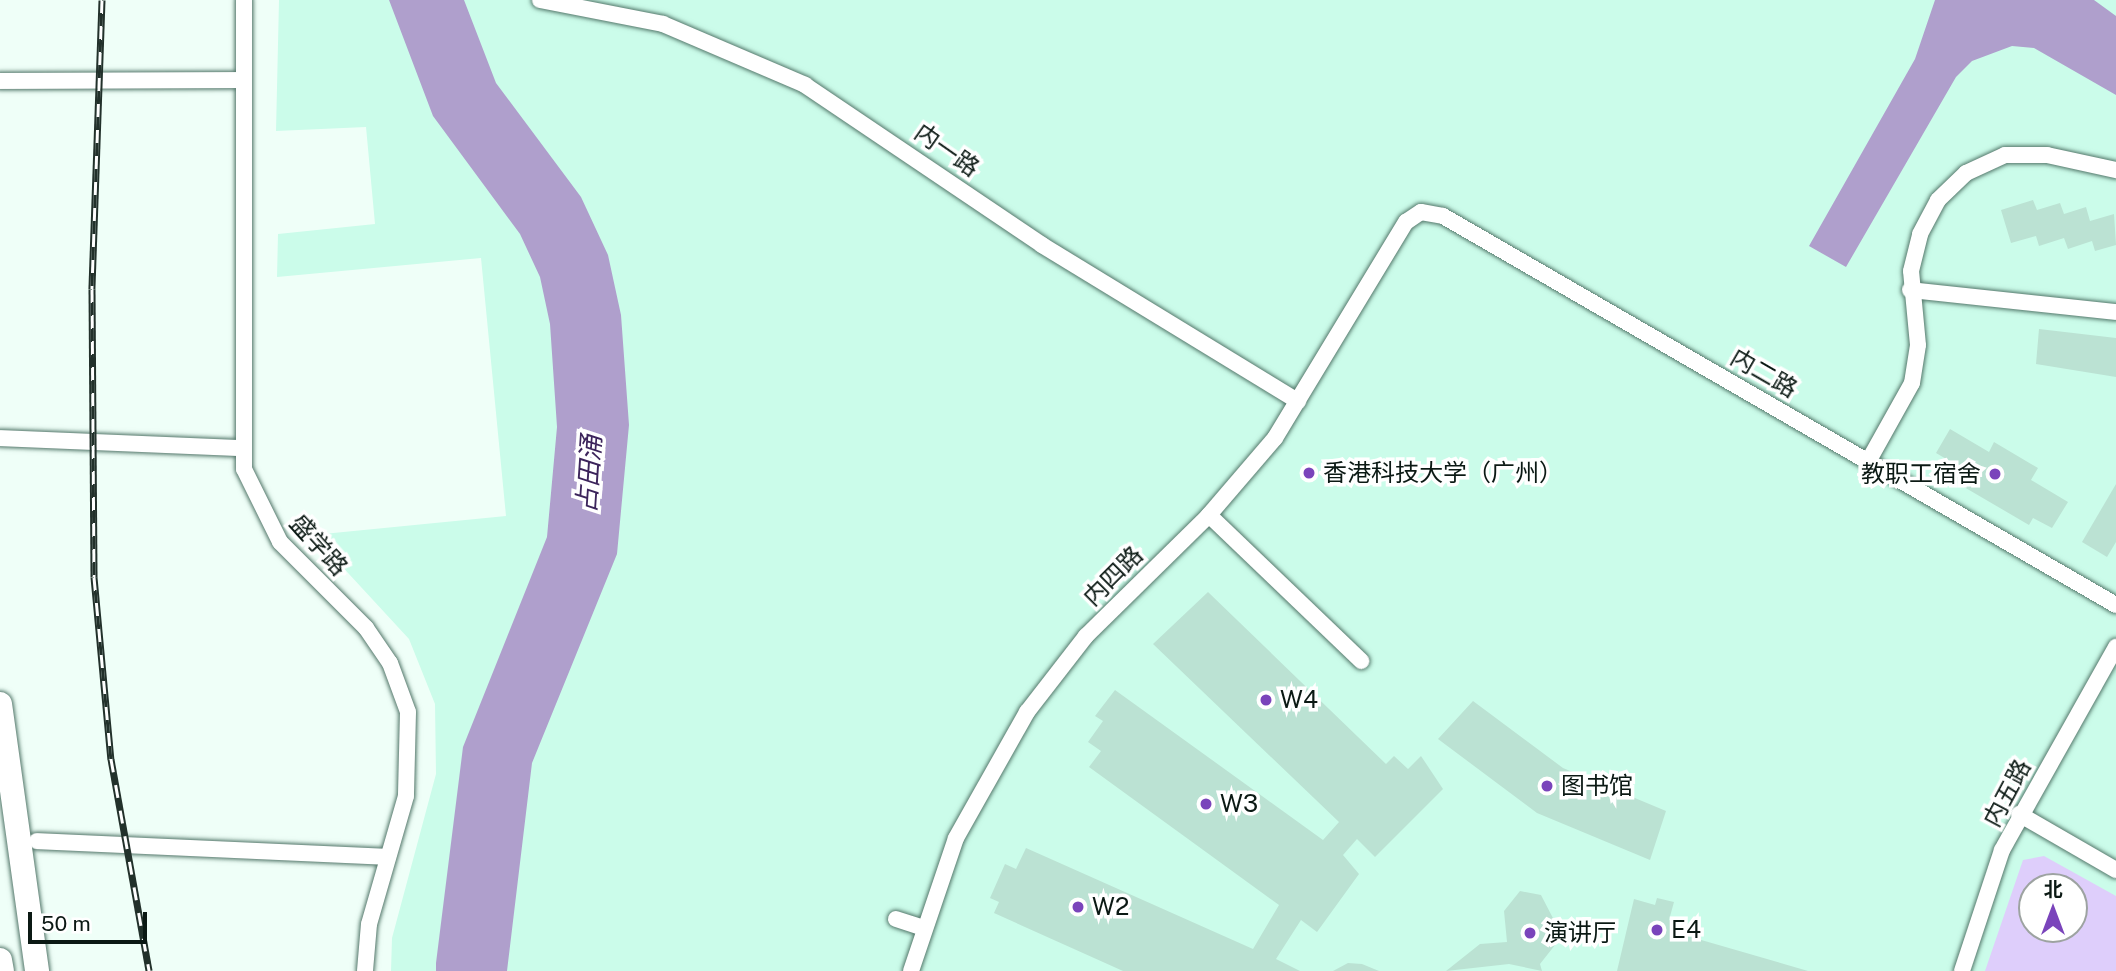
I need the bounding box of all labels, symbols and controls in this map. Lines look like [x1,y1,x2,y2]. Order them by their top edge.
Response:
street label: 内一路 [909,118,985,182]
street label: 内二路 [1726,343,1802,403]
water label: 占田涌 [571,434,607,514]
place label: 香港科技大学（广州） [1323,459,1563,487]
place label: 教职工宿舍 [1861,460,1981,488]
marker: 香港科技大学（广州） [1301,465,1317,481]
marker: 教职工宿舍 [1987,466,2003,482]
street label: 盛学路 [284,509,354,581]
street label: 内四路 [1077,540,1149,612]
place label: W4 [1280,686,1318,714]
marker: W4 [1258,692,1274,708]
street label: 内五路 [1977,754,2037,832]
place label: 图书馆 [1561,772,1633,800]
marker: 图书馆 [1539,778,1555,794]
place label: W3 [1220,790,1258,818]
marker: W3 [1198,796,1214,812]
north arrow [2018,873,2088,943]
text: 北 [2043,878,2063,900]
place label: W2 [1092,893,1129,921]
scale bar [32,898,150,942]
marker: W2 [1070,899,1086,915]
text: 50 m [41,911,91,936]
place label: E4 [1671,916,1701,944]
place label: 演讲厅 [1544,919,1616,947]
marker: E4 [1649,922,1665,938]
marker: 演讲厅 [1522,925,1538,941]

